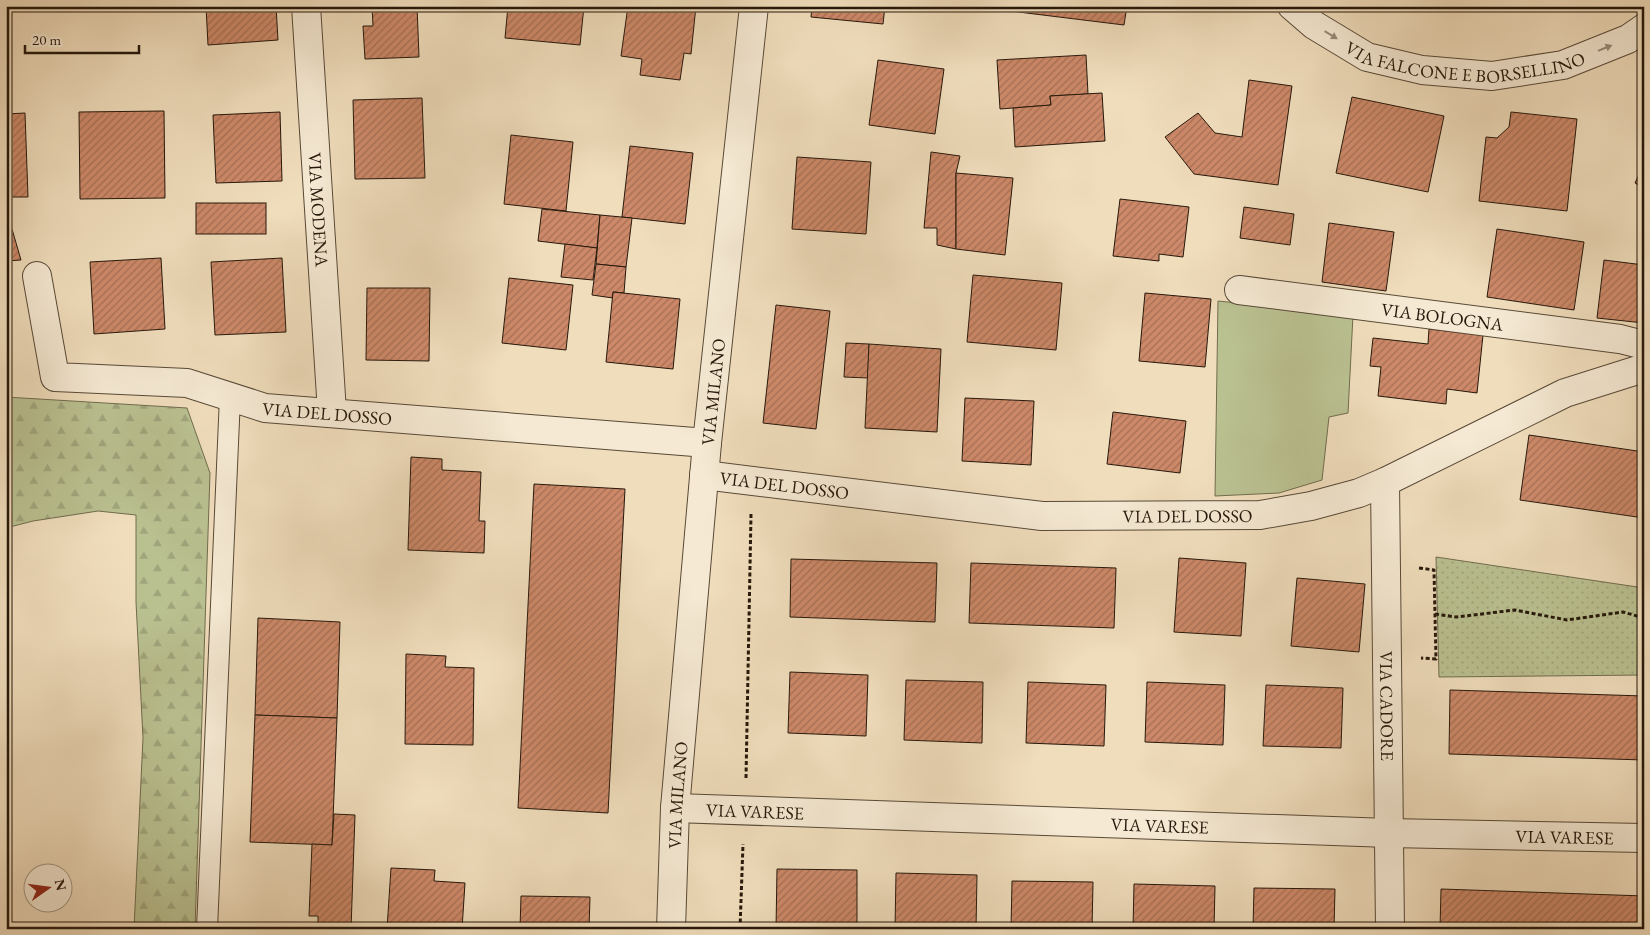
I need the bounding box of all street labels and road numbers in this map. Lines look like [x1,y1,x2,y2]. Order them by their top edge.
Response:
street label: VIA FALCONE E BORSELLINO [1341,35,1588,88]
street label: VIA MODENA [304,152,334,268]
street label: VIA BOLOGNA [1380,297,1505,335]
street label: VIA MILANO [695,337,730,447]
street label: VIA DEL DOSSO [261,396,393,430]
street label: VIA DEL DOSSO [719,466,850,504]
street label: VIA DEL DOSSO [1122,504,1253,527]
street label: VIA CADORE [1375,651,1400,761]
street label: VIA MILANO [662,740,692,849]
street label: VIA VARESE [706,798,804,824]
street label: VIA VARESE [1110,812,1209,838]
street label: VIA VARESE [1515,824,1614,849]

